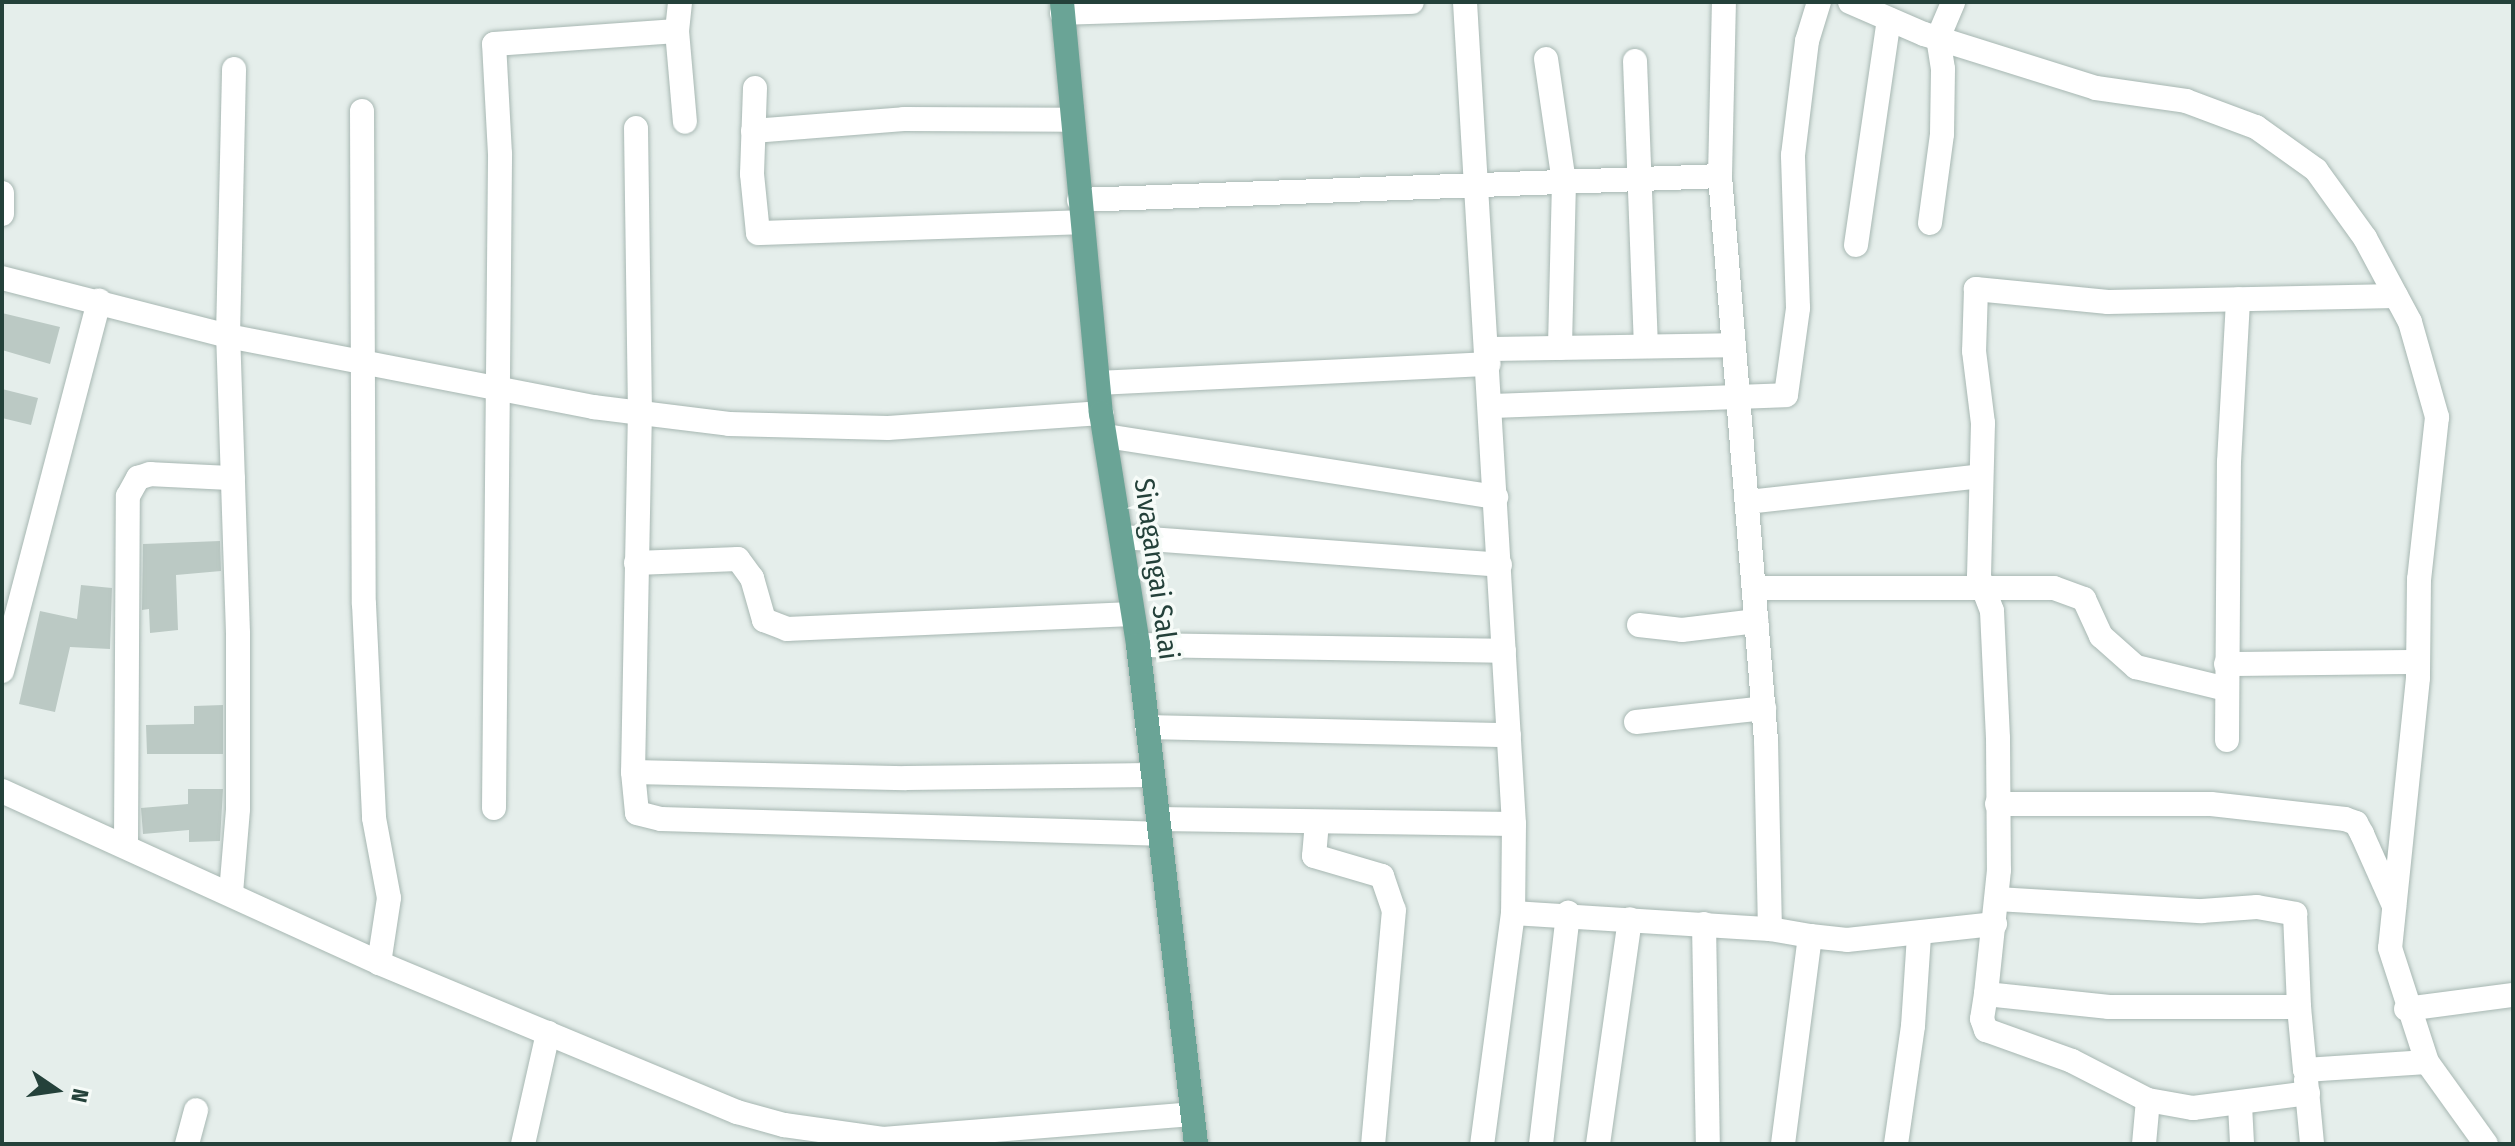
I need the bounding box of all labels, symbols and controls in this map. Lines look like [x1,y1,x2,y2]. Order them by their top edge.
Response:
street label: Sivagangai Salai [1127,476,1185,662]
north arrow [16,1050,96,1130]
text: N [65,1086,95,1105]

